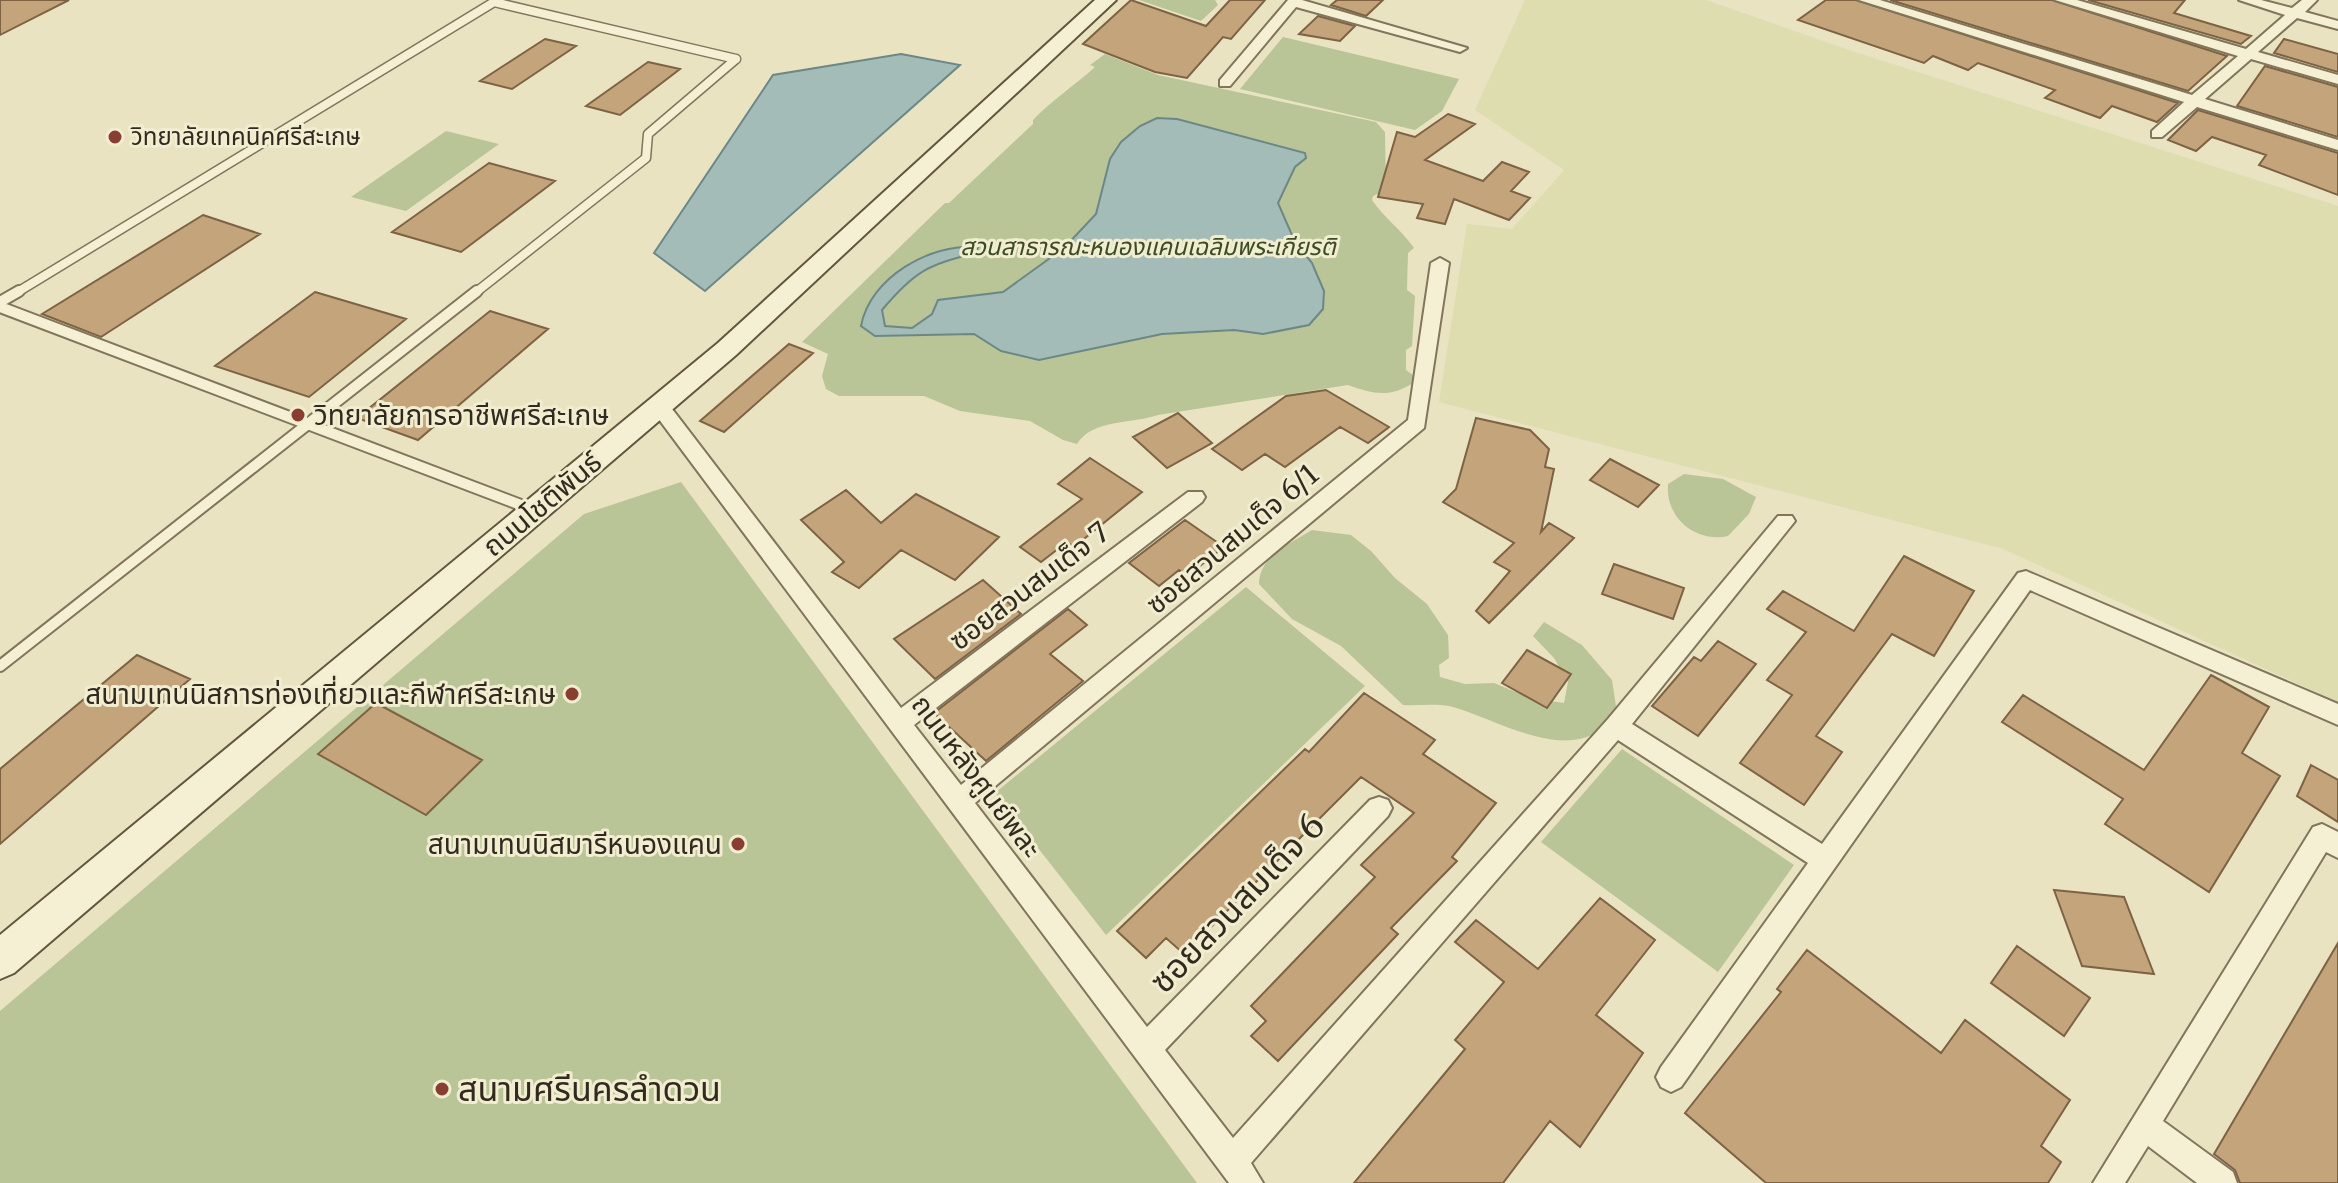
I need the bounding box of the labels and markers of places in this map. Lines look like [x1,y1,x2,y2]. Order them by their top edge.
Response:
place label: วิทยาลัยเทคนิคศรีสะเกษ [130,121,361,152]
marker: วิทยาลัยเทคนิคศรีสะเกษ [106,128,124,146]
place label: วิทยาลัยการอาชีพศรีสะเกษ [313,397,609,433]
marker: วิทยาลัยการอาชีพศรีสะเกษ [289,406,307,424]
place label: สนามเทนนิสการท่องเที่ยวและกีฬาศรีสะเกษ [85,675,556,712]
marker: สนามเทนนิสการท่องเที่ยวและกีฬาศรีสะเกษ [563,685,581,703]
place label: สนามเทนนิสมารีหนองแคน [428,826,722,862]
marker: สนามเทนนิสมารีหนองแคน [729,835,747,853]
place label: สนามศรีนครลำดวน [458,1068,721,1110]
marker: สนามศรีนครลำดวน [433,1080,451,1098]

